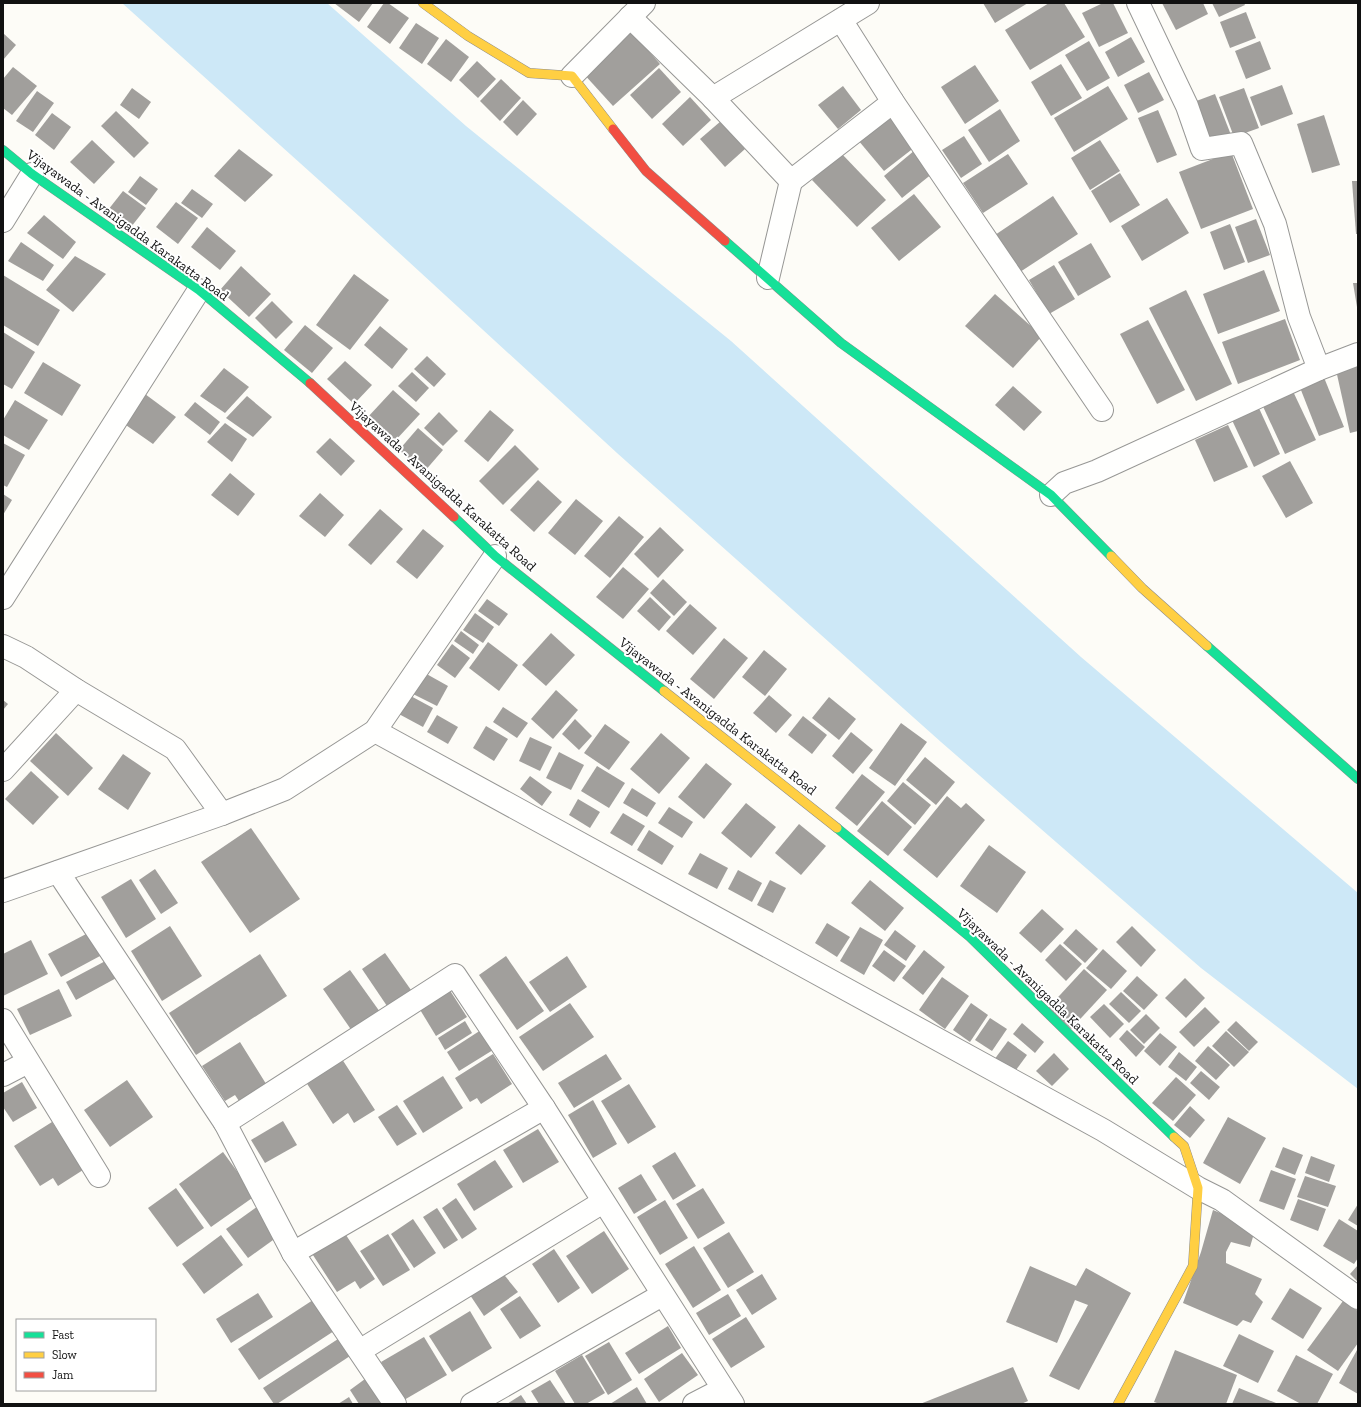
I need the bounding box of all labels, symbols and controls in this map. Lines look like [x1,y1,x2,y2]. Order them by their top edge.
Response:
street label: Vijayawada - Avanigadda Karakatta Road [22,146,232,305]
street label: Vijayawada - Avanigadda Karakatta Road [345,397,540,575]
street label: Vijayawada - Avanigadda Karakatta Road [615,633,820,799]
street label: Vijayawada - Avanigadda Karakatta Road [953,904,1142,1088]
legend [16,1319,156,1391]
text: Fast [52,1328,75,1342]
text: Slow [52,1348,78,1362]
text: Jam [52,1368,74,1382]

